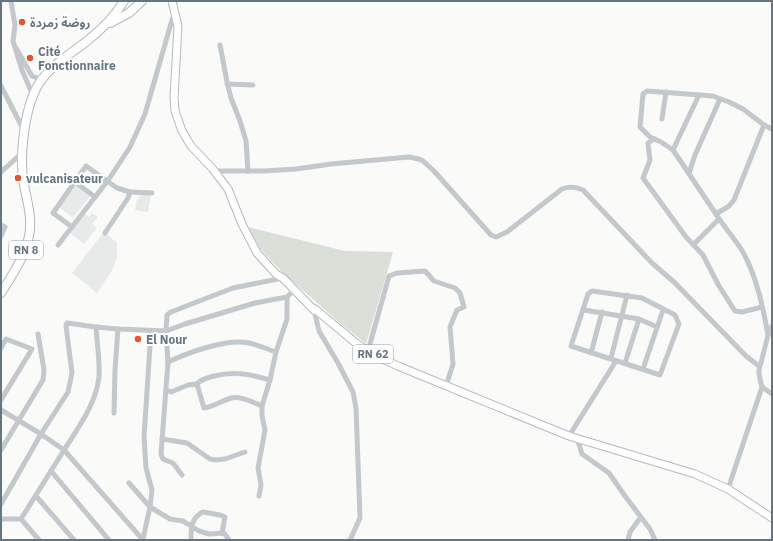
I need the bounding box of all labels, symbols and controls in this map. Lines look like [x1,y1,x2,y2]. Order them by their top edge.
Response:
place label: روضة زمردة [30,15,90,30]
marker: روضة زمردة [17,17,27,27]
place label: Cité Fonctionnaire [38,44,116,73]
marker: Cité Fonctionnaire [25,53,35,63]
place label: vulcanisateur [26,171,103,186]
marker: vulcanisateur [13,173,23,183]
road number: RN 8 [9,241,43,259]
place label: El Nour [146,332,187,347]
marker: El Nour [133,334,143,344]
road number: RN 62 [353,345,393,363]

